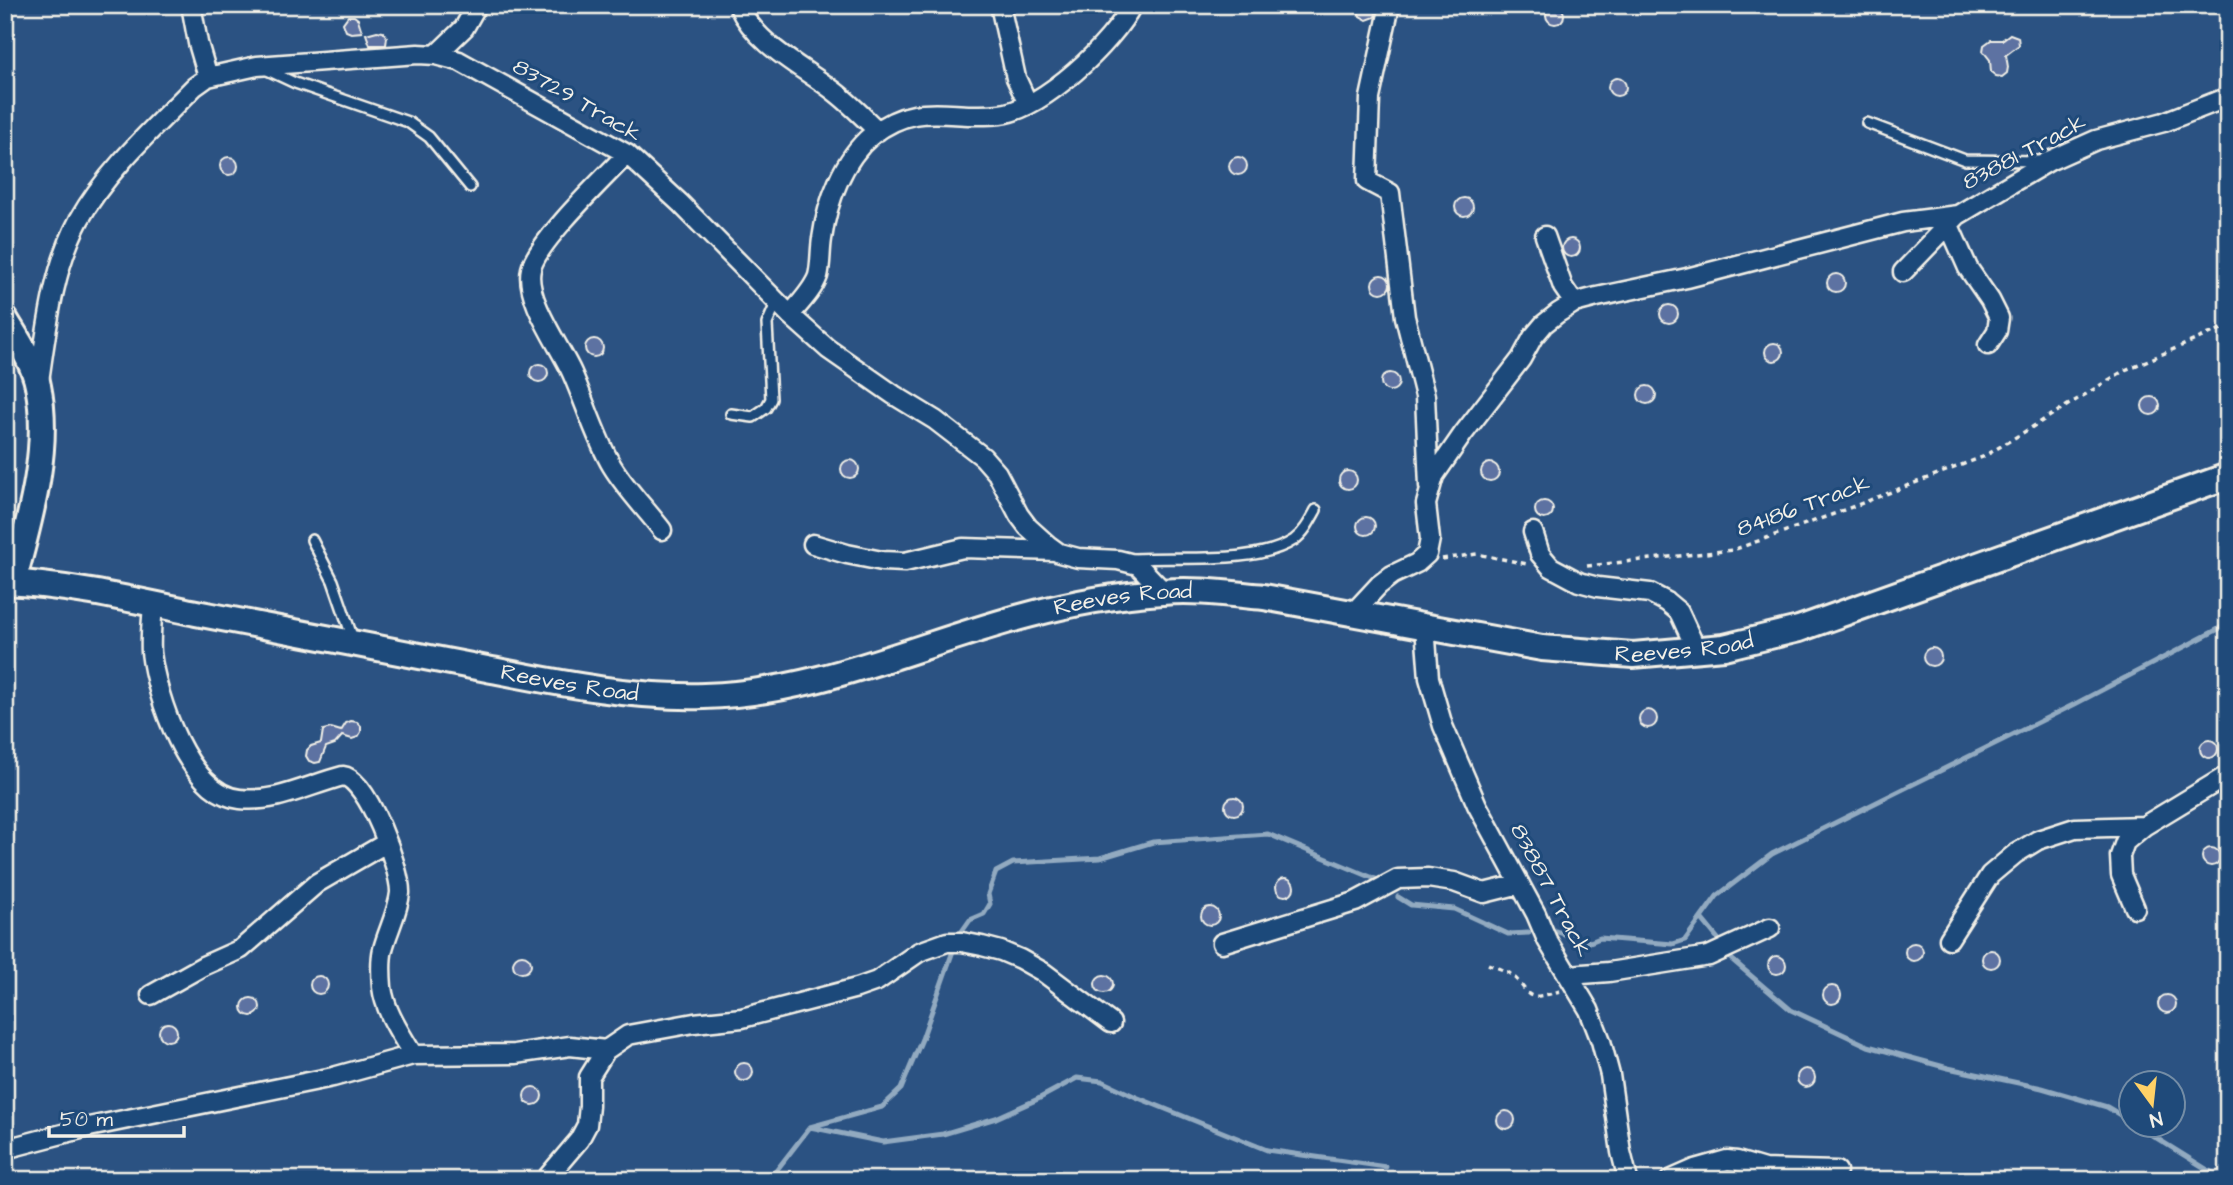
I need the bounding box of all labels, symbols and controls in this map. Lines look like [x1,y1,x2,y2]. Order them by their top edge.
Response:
street label: 83729 Track [507,50,647,150]
street label: 83881 Track [1956,106,2092,198]
street label: 84186 Track [1732,467,1874,545]
street label: Reeves Road [1051,575,1193,624]
street label: Reeves Road [1614,624,1757,671]
street label: Reeves Road [498,656,640,710]
street label: 83887 Track [1502,817,1600,963]
north arrow [2118,1070,2188,1140]
scale bar [49,1094,184,1138]
text: N [2147,1104,2165,1134]
text: 50 m [60,1105,114,1134]

